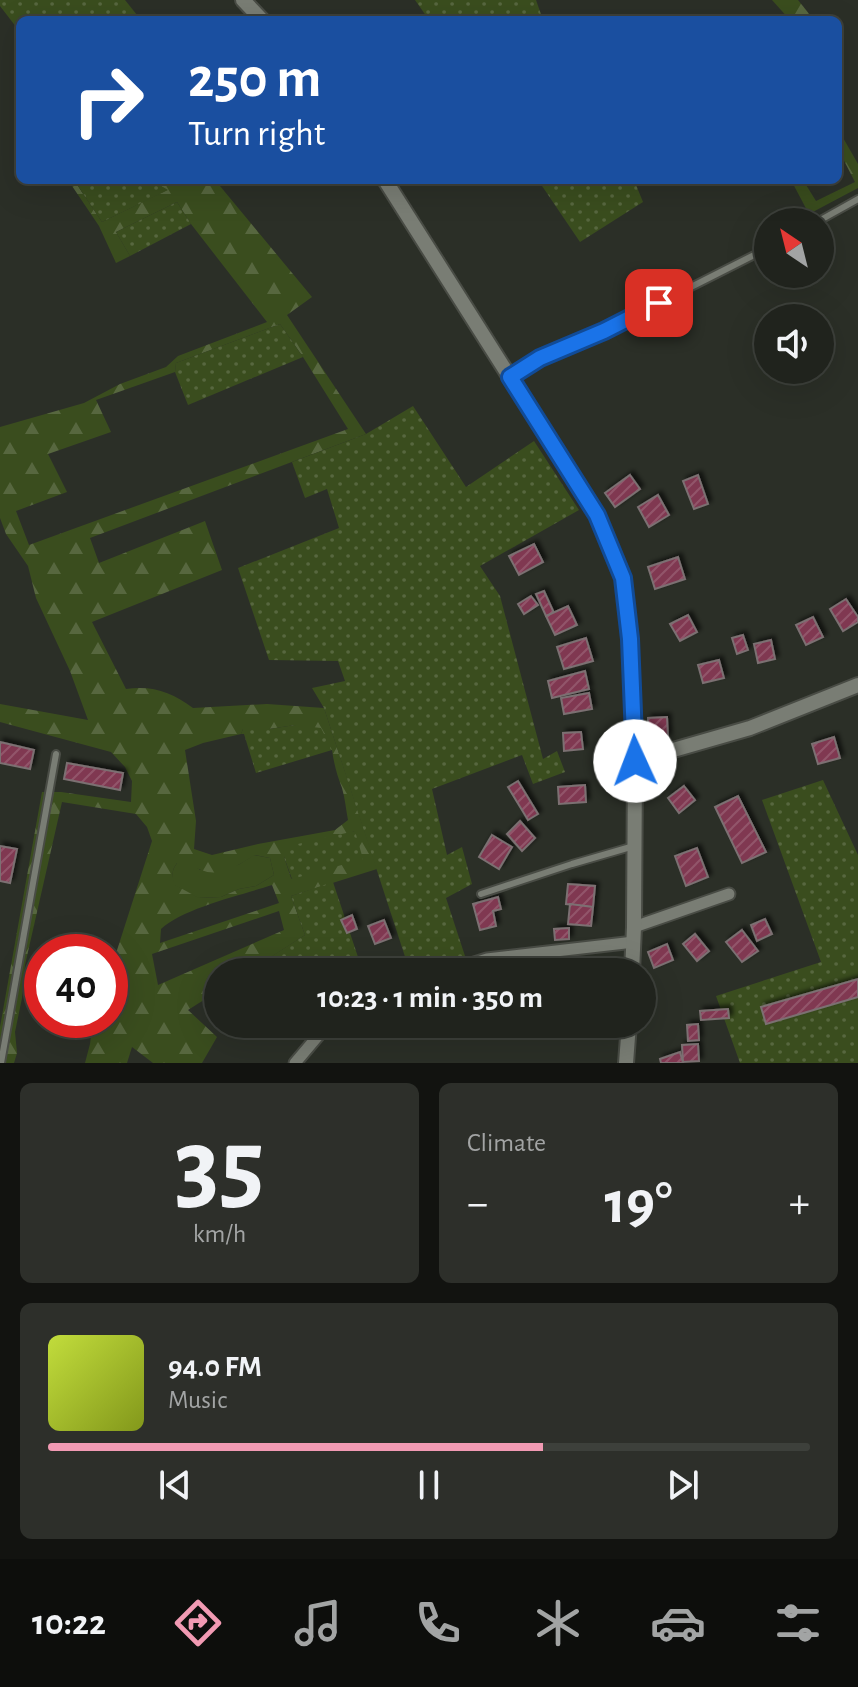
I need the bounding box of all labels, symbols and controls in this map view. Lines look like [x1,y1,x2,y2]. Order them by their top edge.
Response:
icon: right [56,48,160,152]
text: 250 m [188,51,321,107]
text: Turn right [188,116,325,152]
north arrow [754,208,834,288]
map controls [754,208,834,384]
pin [625,269,693,337]
icon: arrive [637,281,681,325]
button: sound [754,304,834,384]
position arrow [593,719,677,803]
speed limit sign: 40 [24,934,128,1038]
text: 10:23 · 1 min · 350 m [317,983,543,1013]
text: 35 [175,1115,264,1219]
text: Climate [467,1130,546,1156]
text: 19° [604,1174,673,1234]
text: − [467,1182,488,1226]
text: + [789,1182,810,1226]
text: km/h [193,1221,246,1247]
text: 94.0 FM [168,1352,262,1382]
text: Music [168,1387,227,1413]
icon: previous [153,1463,197,1507]
icon: pause [407,1463,451,1507]
icon: next [661,1463,705,1507]
icon: directions [170,1595,226,1651]
icon: music [290,1595,346,1651]
icon: phone [410,1595,466,1651]
icon: climate [530,1595,586,1651]
icon: car [650,1595,706,1651]
icon: filters [770,1595,826,1651]
text: 10:22 [32,1605,106,1641]

